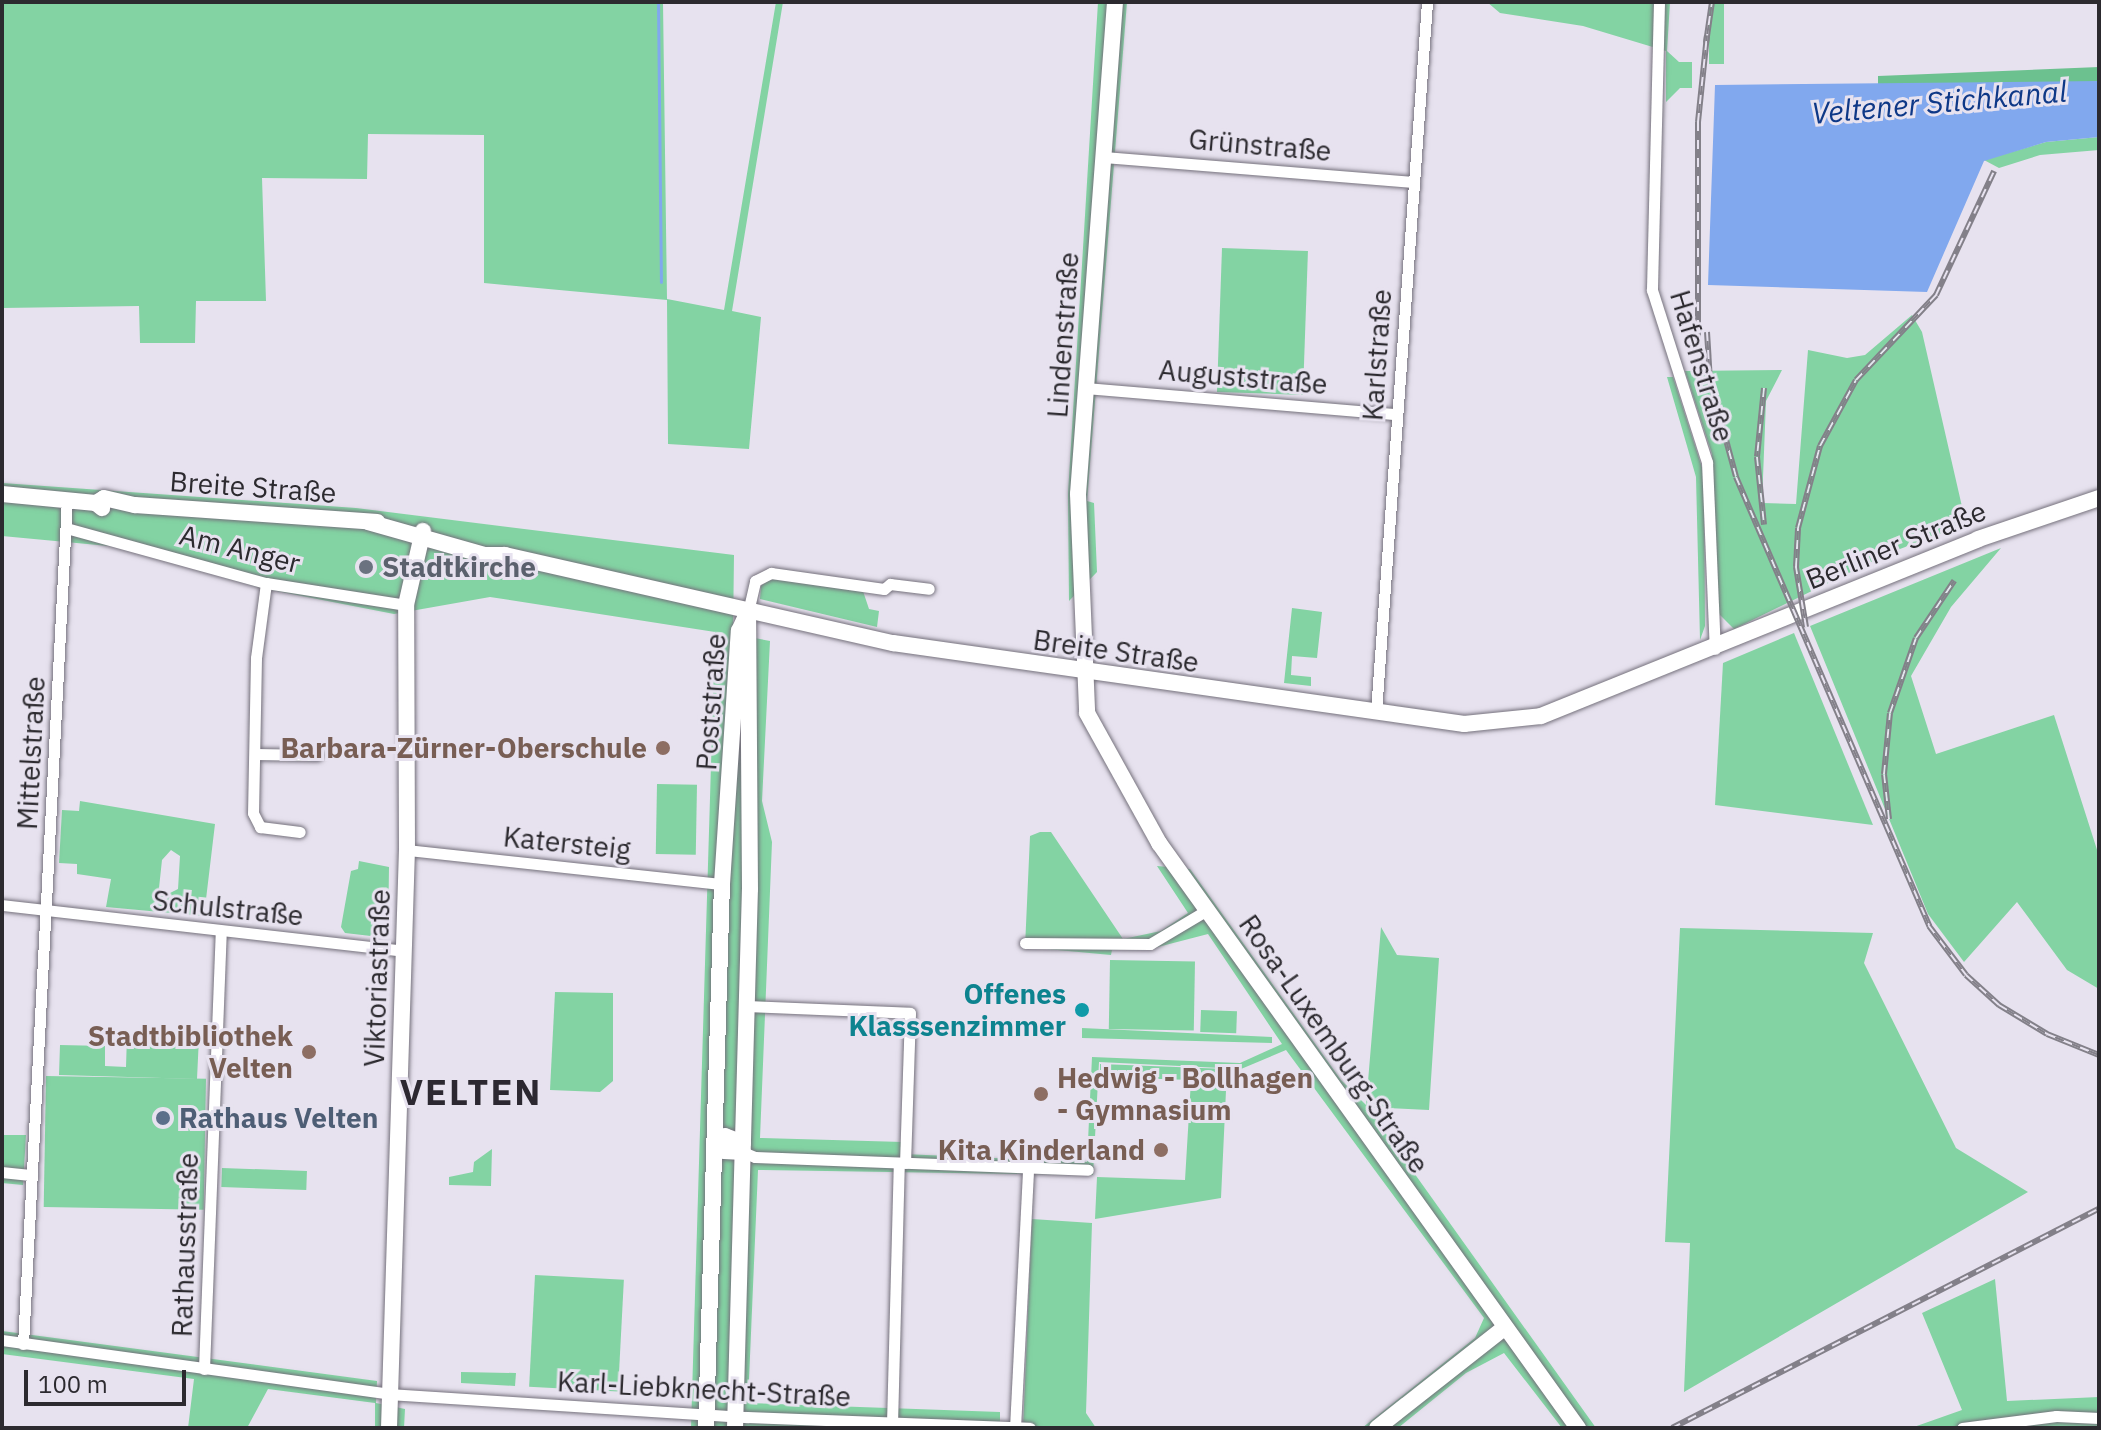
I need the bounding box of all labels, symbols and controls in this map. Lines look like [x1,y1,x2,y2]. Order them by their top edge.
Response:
water label: Veltener Stichkanal [1810,73,2068,131]
street label: Grünstraße [1187,122,1333,168]
street label: Lindenstraße [1040,251,1086,419]
street label: Hafenstraße [1663,286,1741,446]
street label: Karlstraße [1356,288,1398,422]
street label: Auguststraße [1157,353,1329,401]
street label: Breite Straße [169,464,337,510]
street label: Berliner Straße [1801,494,1991,596]
street label: Am Anger [176,518,304,580]
place label: Stadtkirche [382,550,536,584]
marker: Stadtkirche [357,558,375,576]
street label: Breite Straße [1031,623,1201,679]
street label: Poststraße [689,632,733,772]
street label: Mittelstraße [10,675,52,831]
place label: Barbara-Zürner-Oberschule [280,731,647,765]
marker: Barbara-Zürner-Oberschule [654,739,672,757]
street label: Katersteig [502,820,632,866]
street label: Schulstraße [151,883,305,933]
street label: Viktoriastraße [357,889,397,1067]
street label: Rosa-Luxemburg-Straße [1232,908,1436,1180]
place label: Offenes Klasssenzimmer [848,977,1066,1043]
marker: Offenes Klasssenzimmer [1073,1001,1091,1019]
place label: Stadtbibliothek Velten [88,1019,293,1085]
marker: Stadtbibliothek Velten [300,1043,318,1061]
place label: Hedwig - Bollhagen - Gymnasium [1057,1061,1313,1127]
district label: VELTEN [400,1070,542,1114]
marker: Hedwig - Bollhagen - Gymnasium [1032,1085,1050,1103]
place label: Rathaus Velten [179,1101,378,1135]
marker: Rathaus Velten [154,1109,172,1127]
place label: Kita Kinderland [938,1133,1145,1167]
marker: Kita Kinderland [1152,1141,1170,1159]
street label: Rathausstraße [165,1152,205,1338]
scale bar [28,1354,190,1404]
street label: Karl-Liebknecht-Straße [556,1365,852,1413]
text: 100 m [38,1368,108,1400]

